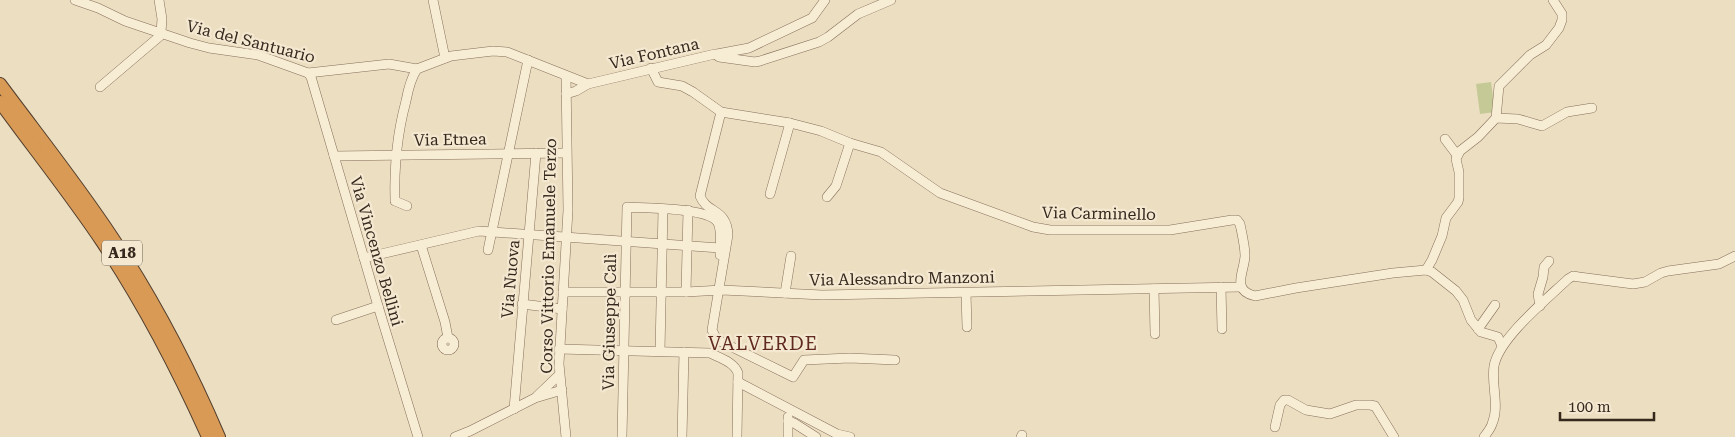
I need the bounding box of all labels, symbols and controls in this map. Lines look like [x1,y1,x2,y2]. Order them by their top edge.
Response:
street label: Via del Santuario [185,16,317,67]
street label: Via Fontana [607,34,701,73]
street label: Via Etnea [413,129,487,150]
street label: Corso Vittorio Emanuele Terzo [537,138,560,374]
street label: Via Vincenzo Bellini [346,174,407,328]
street label: Via Carminello [1042,203,1156,224]
street label: Via Nuova [498,239,523,319]
road number: A18 [102,240,142,266]
street label: Via Giuseppe Calì [599,253,620,391]
street label: Via Alessandro Manzoni [809,267,995,290]
district label: VALVERDE [708,332,818,355]
scale bar [1560,390,1654,422]
text: 100 m [1568,398,1611,416]

